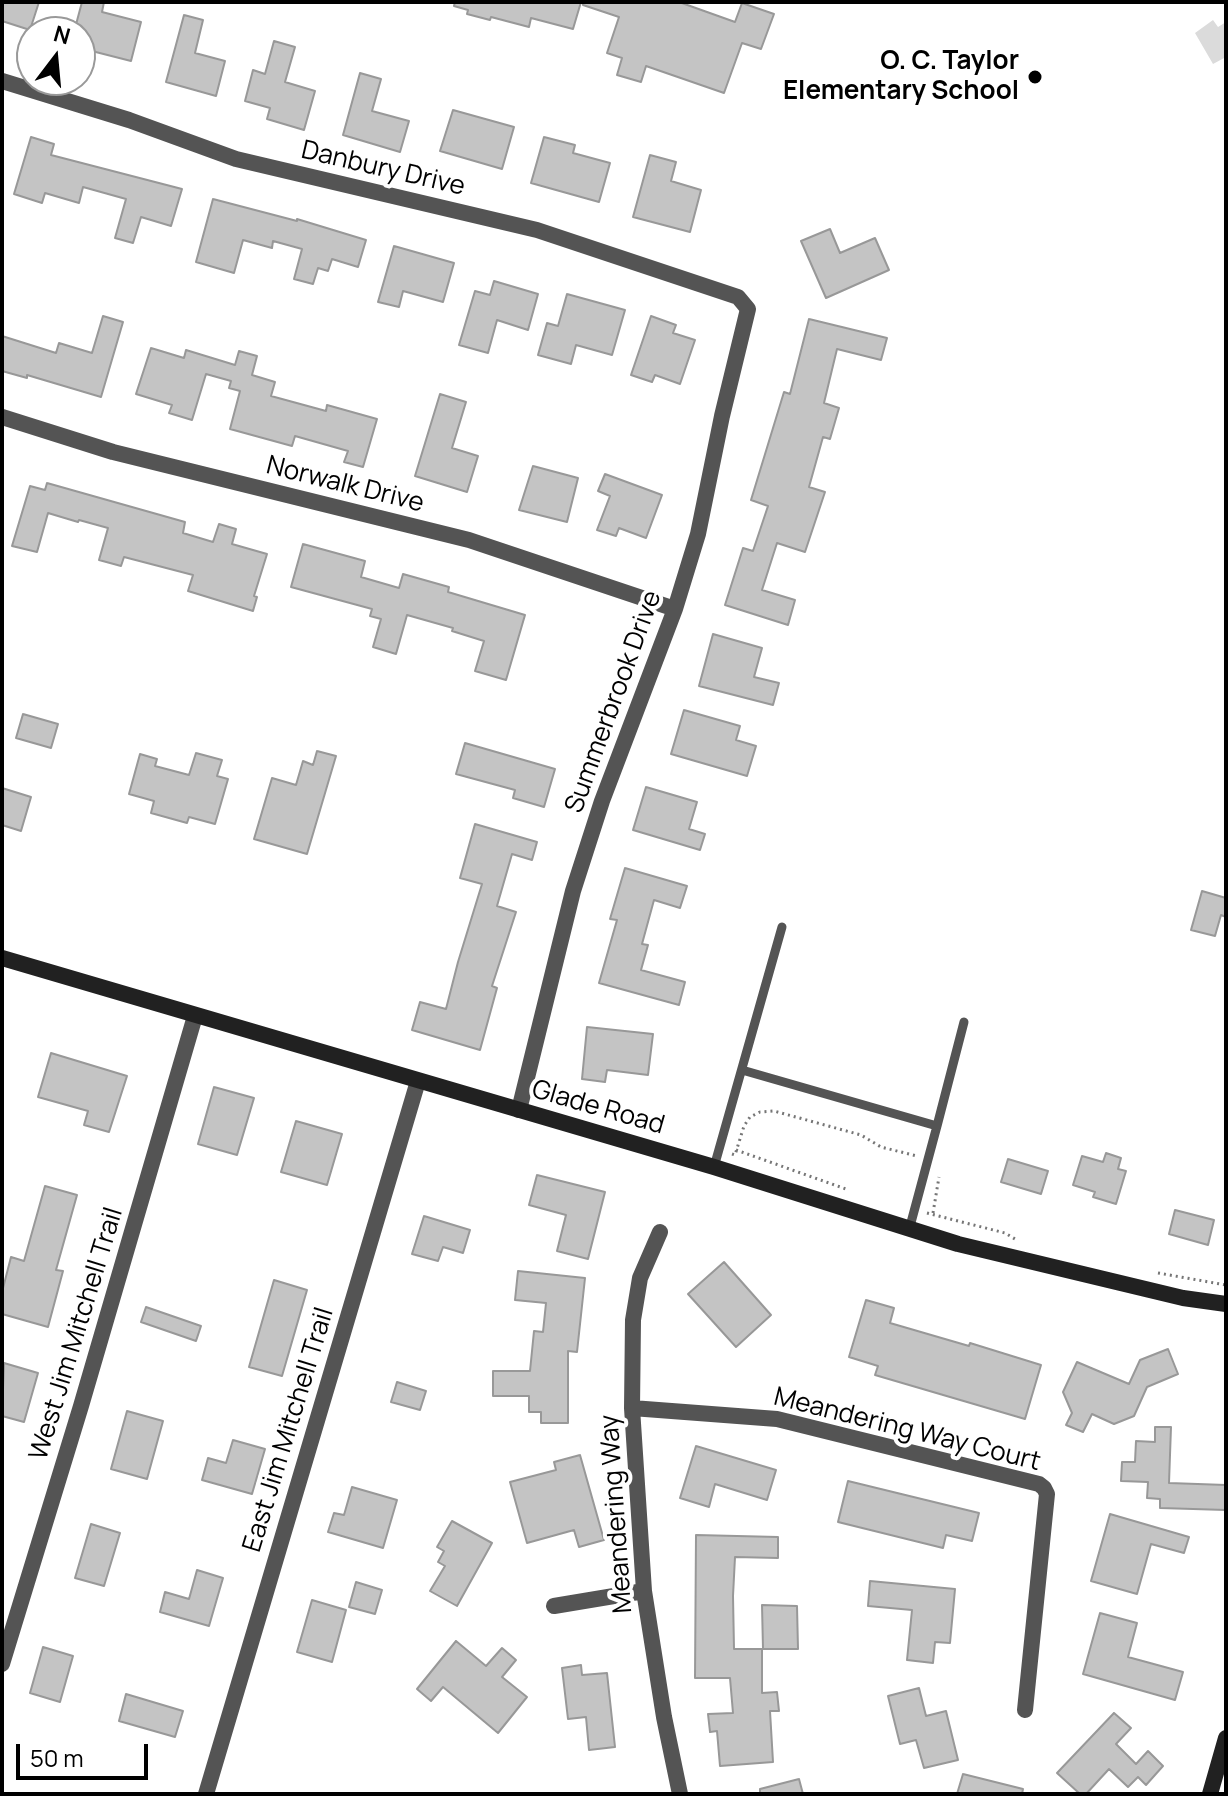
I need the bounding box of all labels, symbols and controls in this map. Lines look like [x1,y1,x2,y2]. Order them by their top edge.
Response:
north arrow [16,16,96,96]
text: N [50,18,74,51]
place label: O. C. Taylor Elementary School [783,46,1019,108]
marker: O. C. Taylor Elementary School [1026,68,1044,86]
street label: Danbury Drive [298,135,468,203]
street label: Norwalk Drive [263,450,427,520]
street label: Summerbrook Drive [559,587,669,817]
street label: Glade Road [528,1074,668,1142]
street label: West Jim Mitchell Trail [24,1204,130,1464]
street label: East Jim Mitchell Trail [237,1304,341,1556]
street label: Meandering Way Court [770,1382,1044,1478]
street label: Meandering Way [594,1414,640,1614]
scale bar [20,1728,152,1778]
text: 50 m [30,1741,84,1774]

